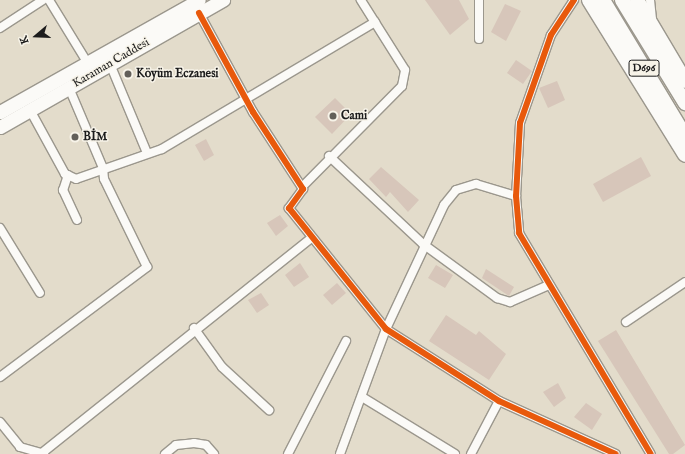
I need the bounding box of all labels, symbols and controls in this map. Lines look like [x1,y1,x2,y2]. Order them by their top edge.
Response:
north arrow [16,16,56,56]
text: K [17,34,33,46]
street label: Karaman Caddesi [70,35,152,91]
road number: D696 [628,59,660,77]
place label: Köyüm Eczanesi [136,67,219,81]
marker: Köyüm Eczanesi [123,69,133,79]
place label: Cami [341,109,367,123]
marker: Cami [328,111,338,121]
place label: BİM [83,130,107,144]
marker: BİM [70,132,80,142]

